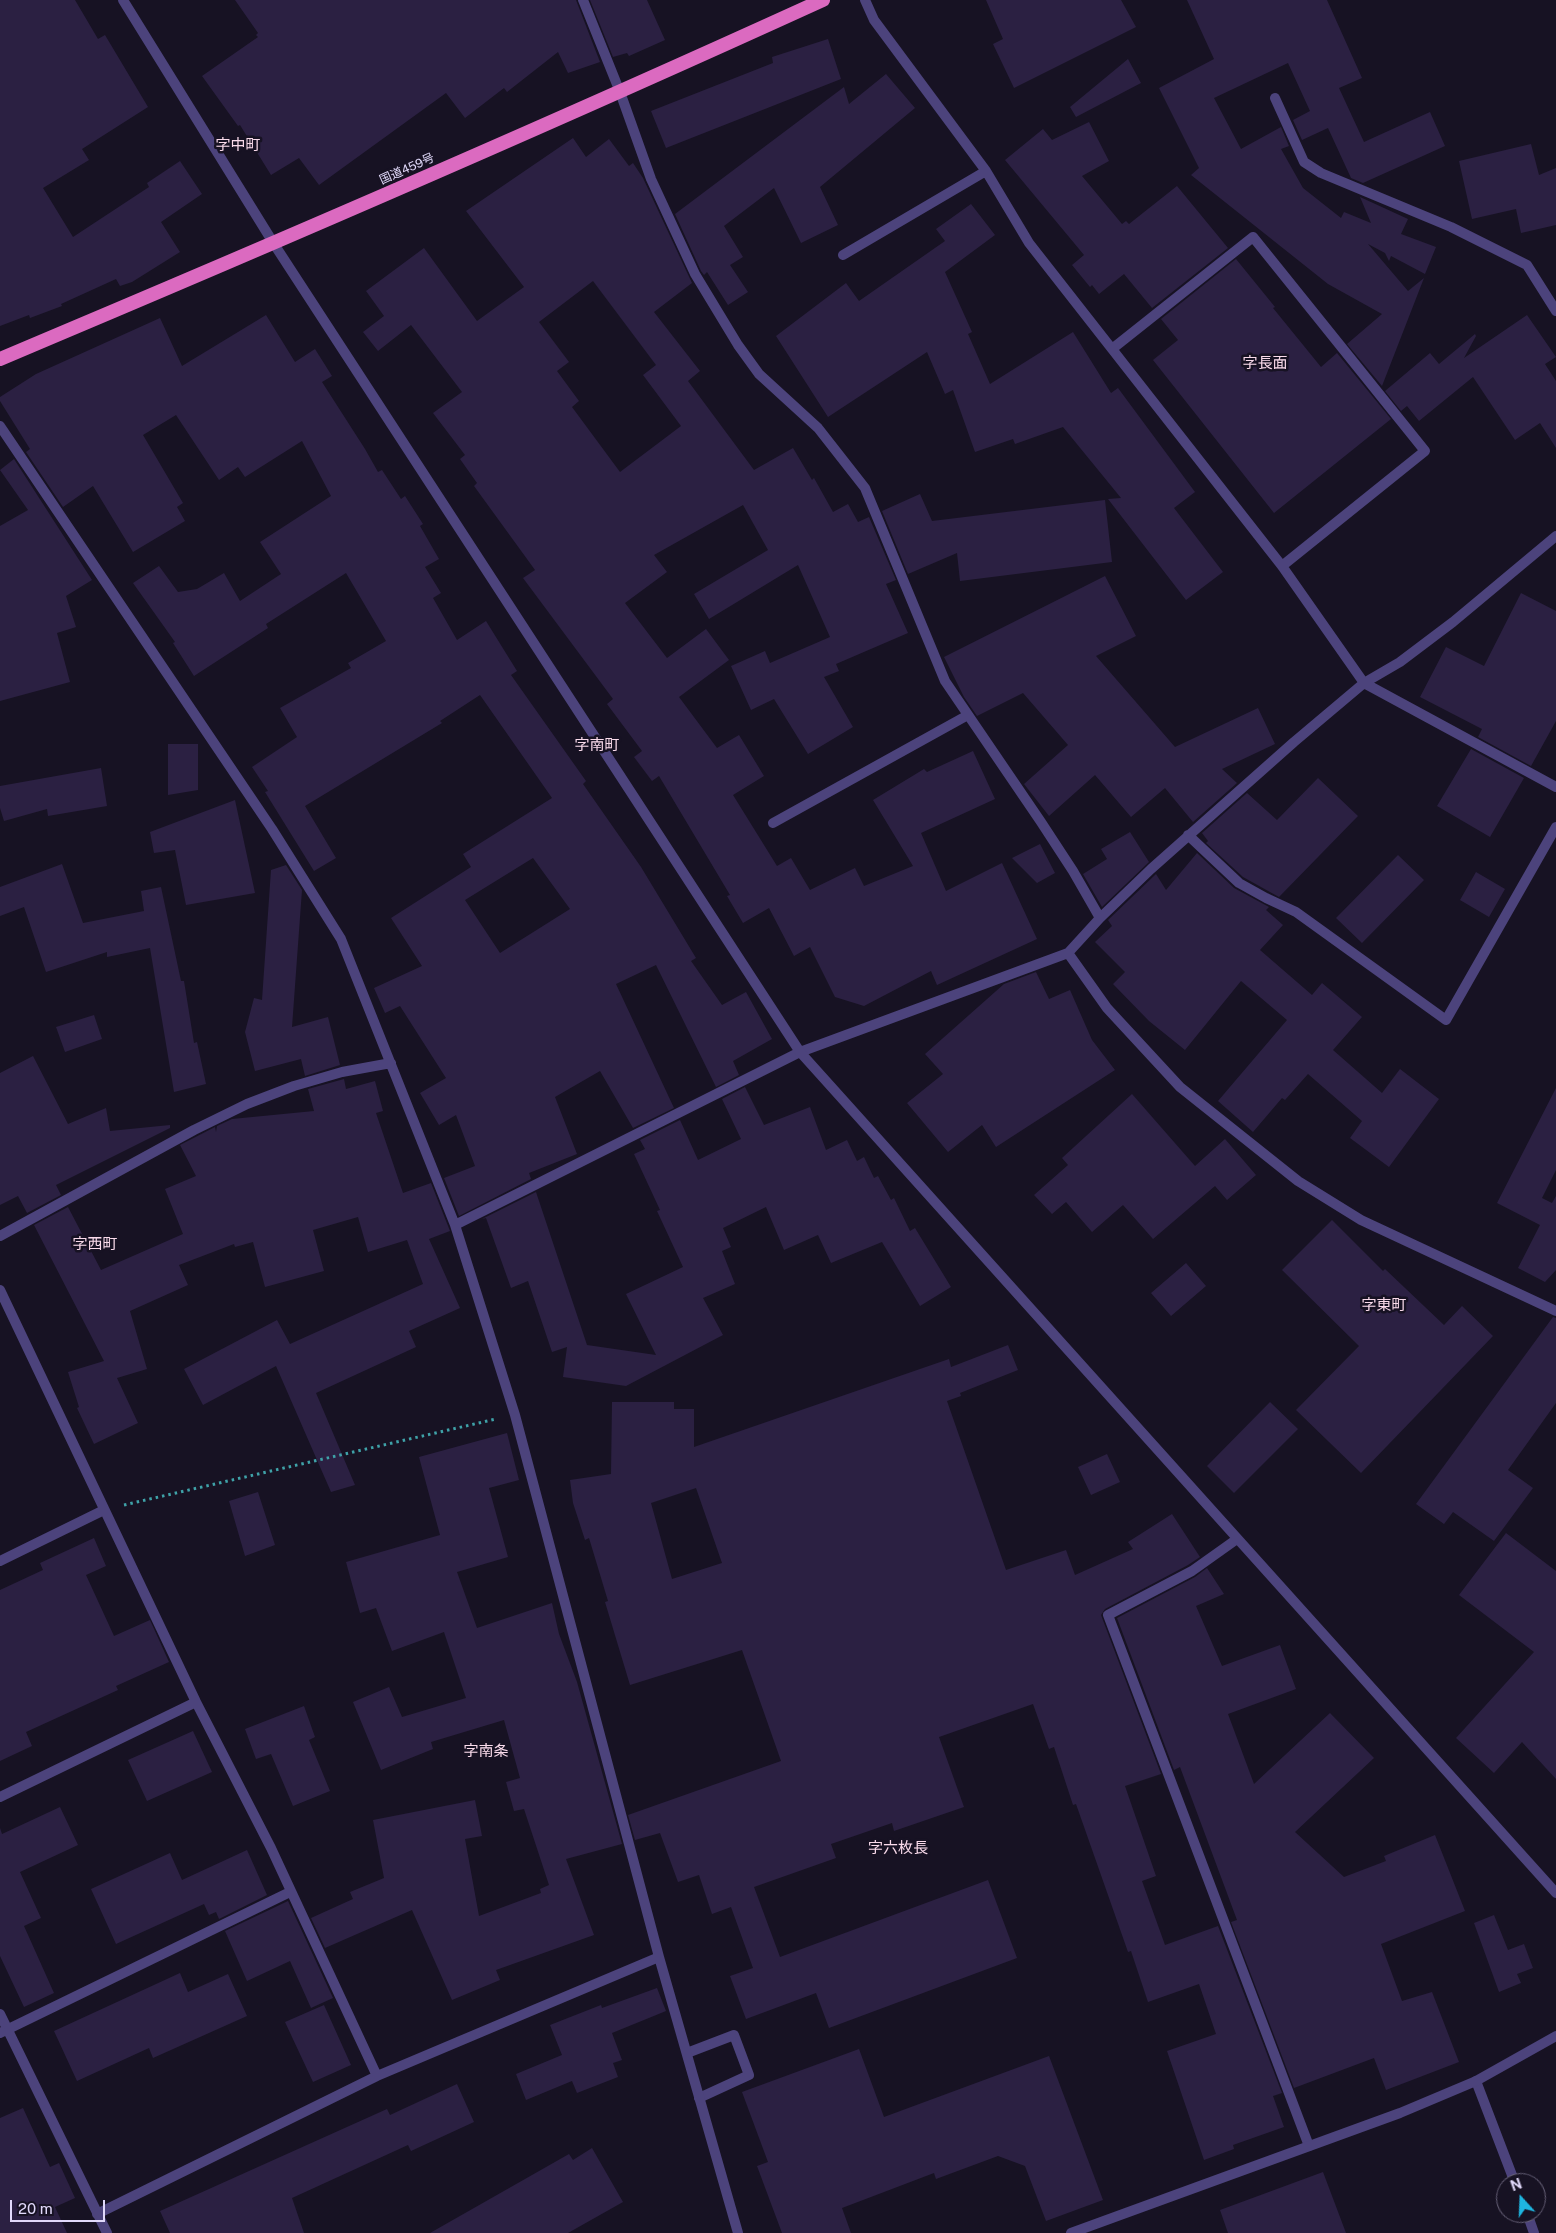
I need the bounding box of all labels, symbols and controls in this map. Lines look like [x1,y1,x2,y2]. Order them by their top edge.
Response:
district label: 字中町 [216,136,260,154]
street label: 国道459号 [377,151,437,187]
district label: 字長面 [1243,354,1287,372]
district label: 字南町 [575,736,619,754]
district label: 字西町 [73,1235,117,1253]
district label: 字東町 [1362,1296,1406,1314]
district label: 字南条 [464,1742,508,1760]
district label: 字六枚長 [868,1839,928,1857]
north arrow [1496,2173,1546,2223]
text: N [1508,2175,1524,2194]
scale bar [12,2190,108,2222]
text: 20 m [18,2200,53,2217]

